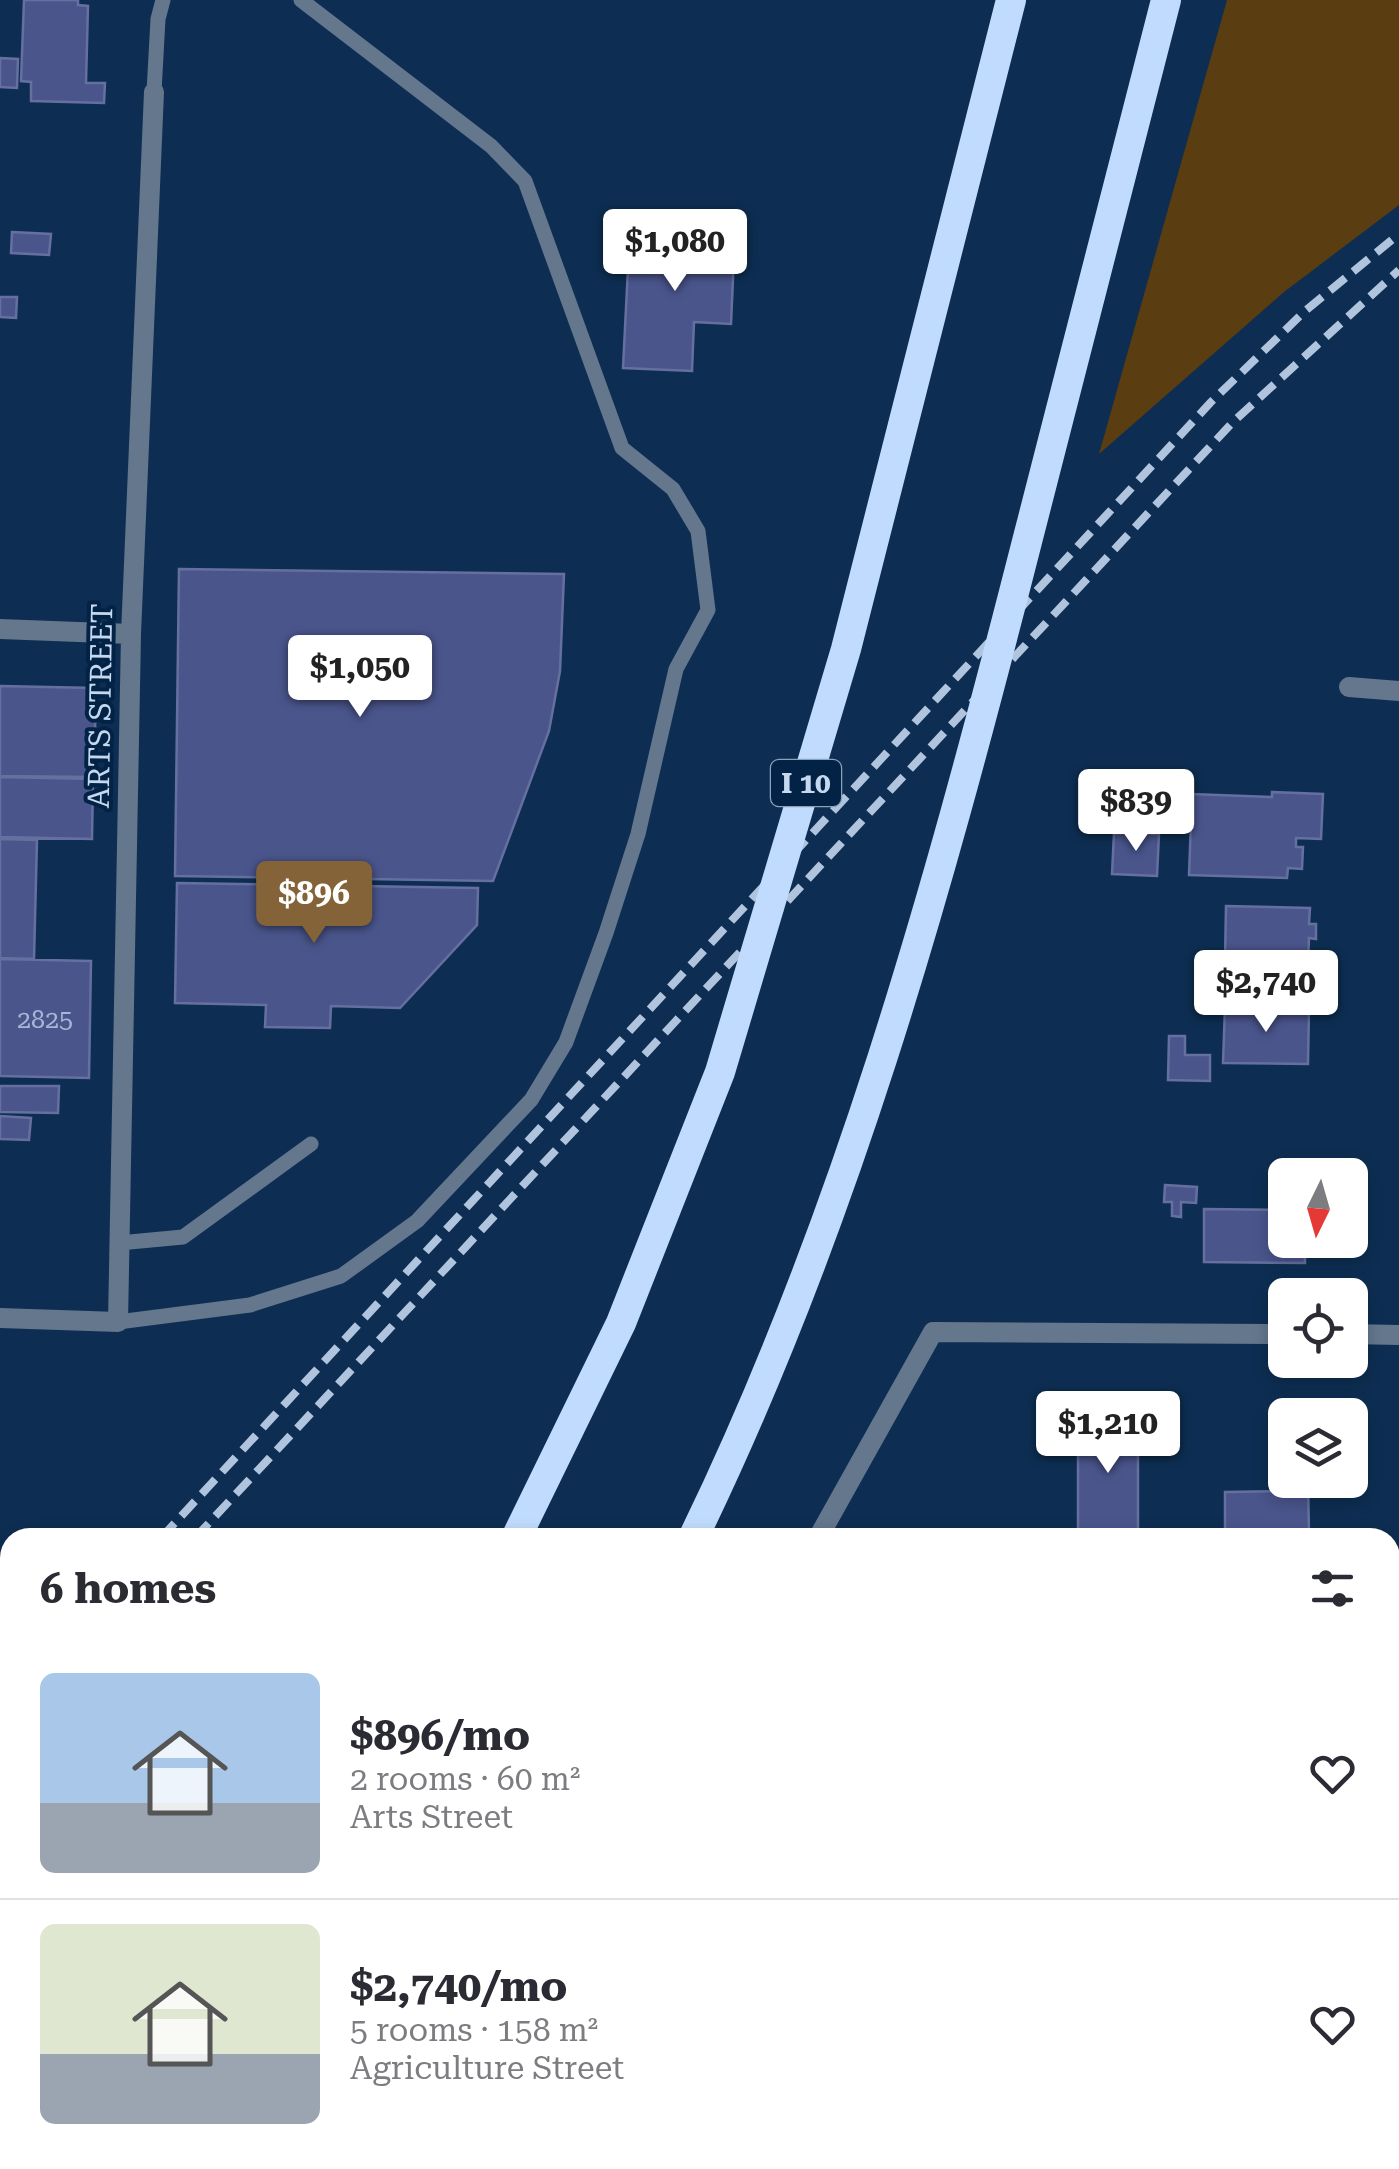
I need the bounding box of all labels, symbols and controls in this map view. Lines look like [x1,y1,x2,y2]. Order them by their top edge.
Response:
pin: $1,080 [594,209,756,294]
text: $1,080 [625,222,725,260]
street label: ARTS STREET [81,603,119,809]
pin: $1,050 [279,635,441,720]
text: $1,050 [310,648,410,686]
road number: I 10 [771,760,841,806]
pin: $839 [1077,769,1195,854]
text: $839 [1100,782,1172,820]
pin: $896 [255,861,373,946]
text: $896 [278,874,350,912]
pin: $2,740 [1185,950,1347,1035]
text: $2,740 [1216,963,1316,1001]
house number: 2825 [17,1005,73,1034]
north arrow [1268,1158,1368,1258]
map controls [1268,1158,1368,1498]
button: locate [1268,1278,1368,1378]
pin: $1,210 [1027,1391,1189,1476]
button: layers [1268,1398,1368,1498]
text: $1,210 [1058,1404,1158,1442]
icon: filters [1305,1561,1360,1616]
text: 6 homes [40,1564,216,1613]
text: $896/mo [350,1711,530,1760]
icon: home [120,1713,240,1833]
icon: heart [1305,1746,1360,1801]
text: 2 rooms · 60 m² [350,1760,580,1798]
text: Arts Street [350,1798,513,1836]
text: $2,740/mo [350,1962,567,2011]
icon: home [120,1964,240,2084]
icon: heart [1305,1997,1360,2052]
text: 5 rooms · 158 m² [350,2011,598,2049]
text: Agriculture Street [350,2049,624,2087]

